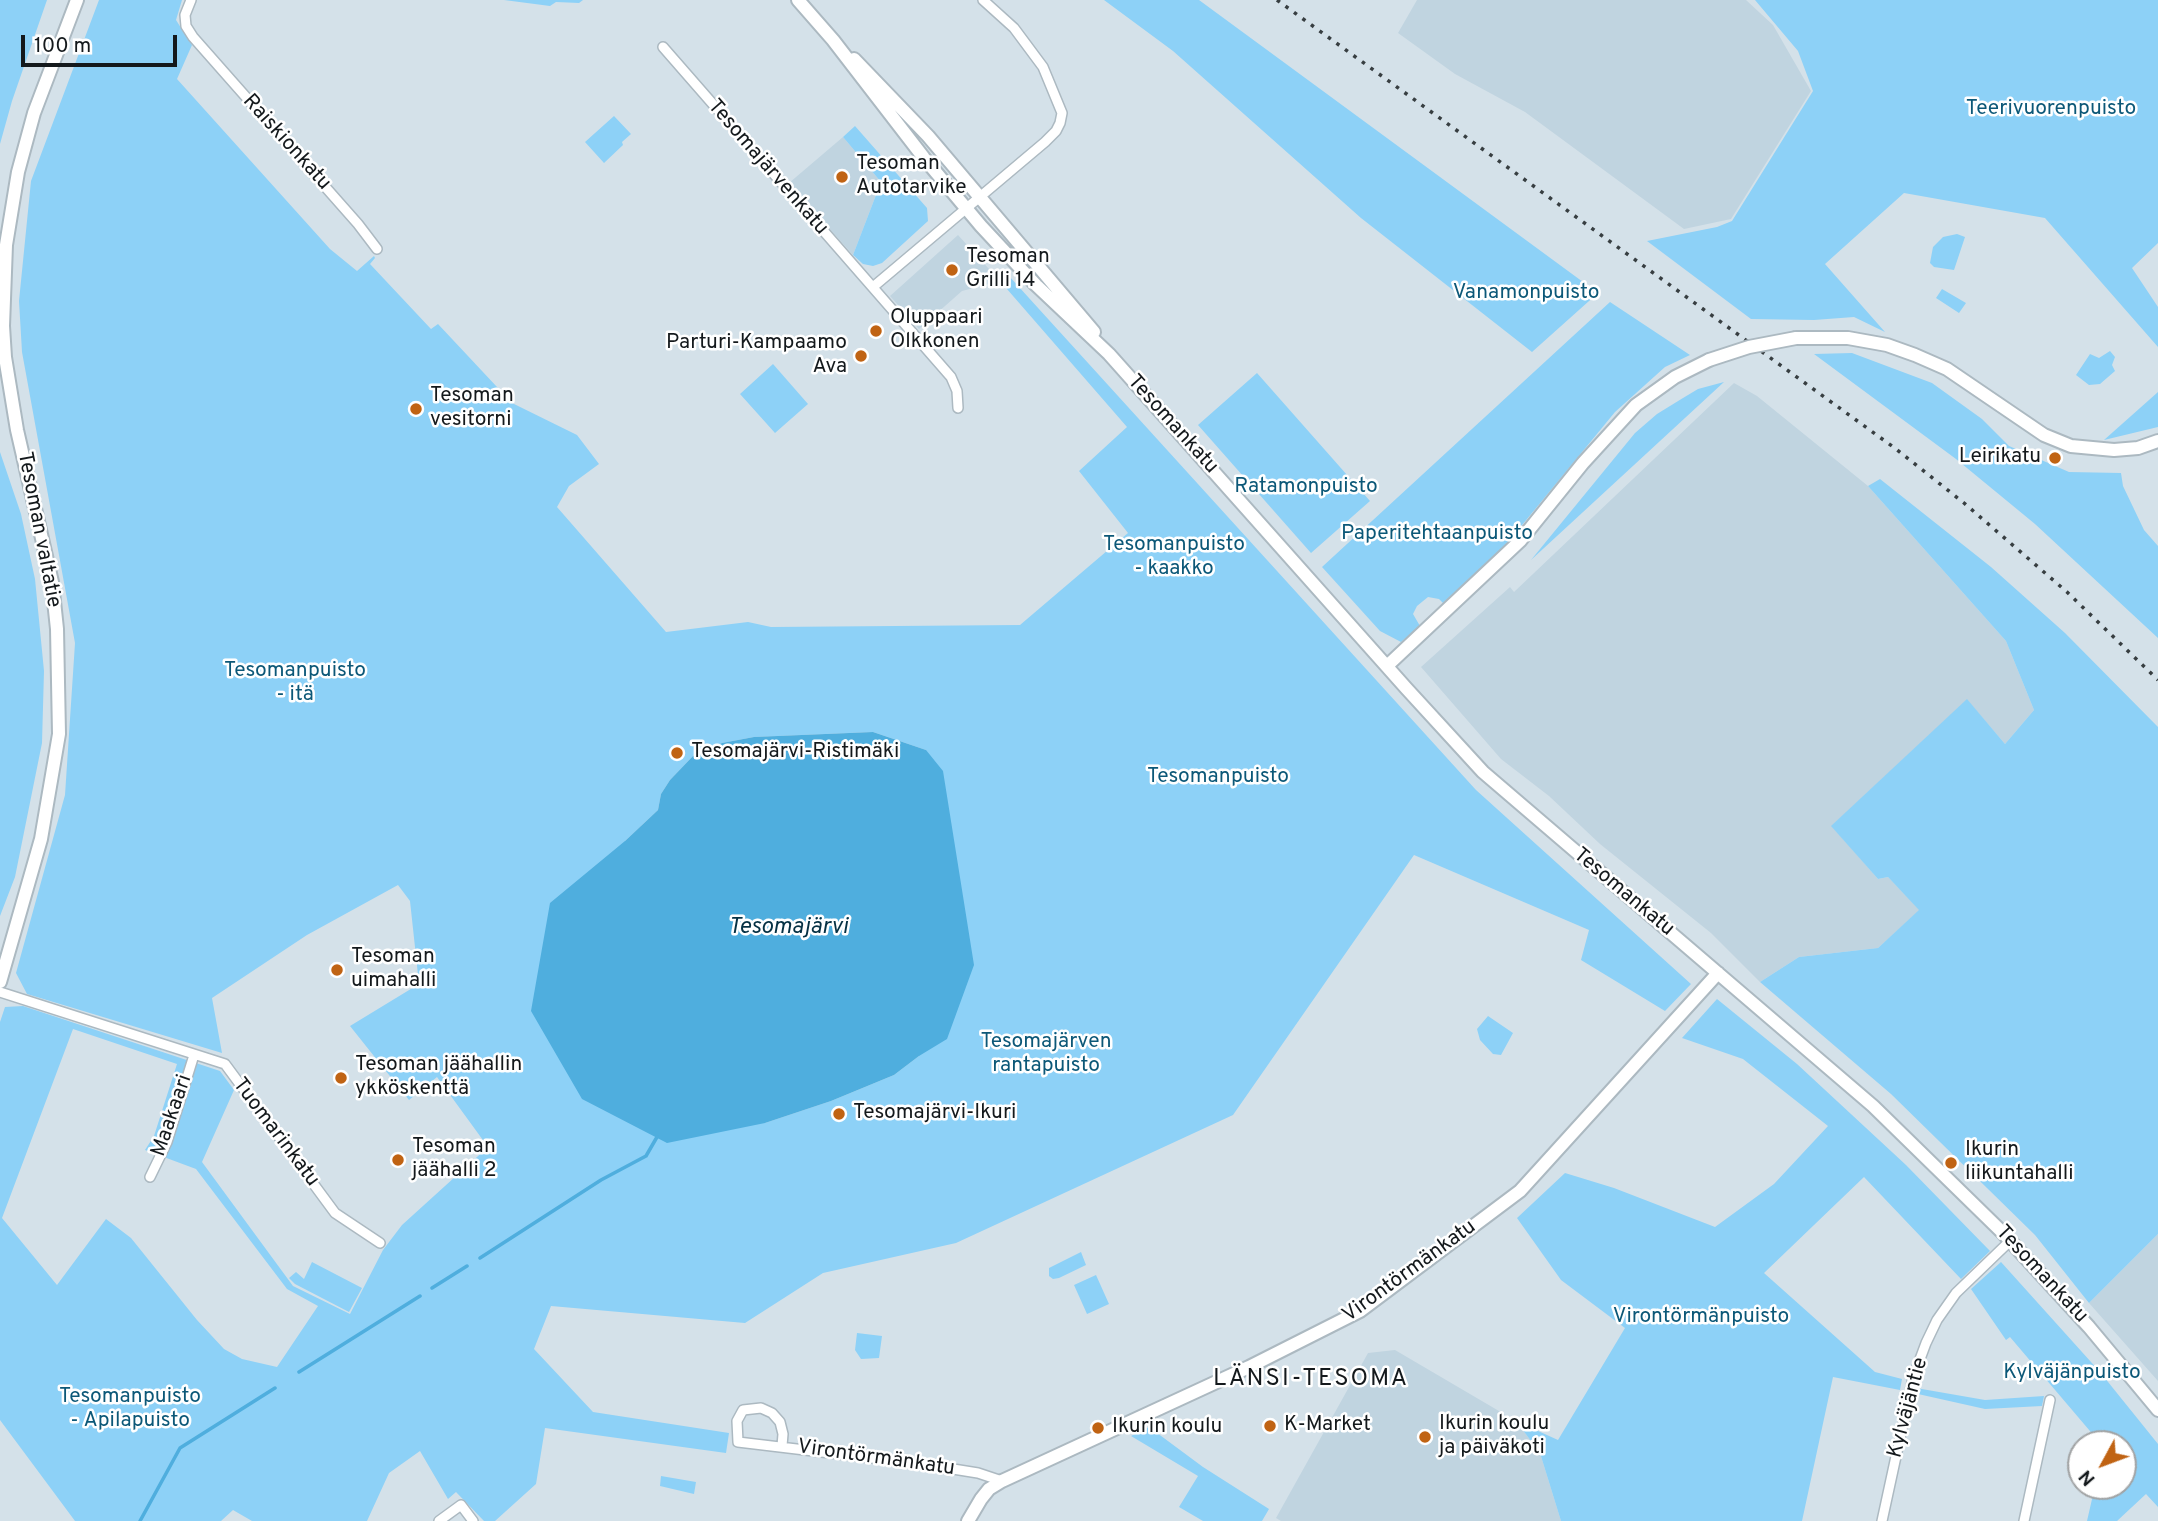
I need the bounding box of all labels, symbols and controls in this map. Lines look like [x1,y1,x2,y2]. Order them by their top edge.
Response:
scale bar [24,21,180,65]
text: 100 m [34,33,91,60]
street label: Raiskionkatu [236,90,336,196]
street label: Tesomajärvenkatu [701,95,833,241]
park label: Teerivuorenpuisto [1966,97,2136,123]
place label: Tesoman Autotarvike [856,152,967,202]
marker: Tesoman Autotarvike [834,169,850,185]
place label: Tesoman Grilli 14 [966,245,1050,295]
marker: Tesoman Grilli 14 [944,262,960,278]
park label: Vanamonpuisto [1453,281,1599,307]
place label: Oluppaari Olkkonen [890,306,983,356]
marker: Oluppaari Olkkonen [868,323,884,339]
place label: Parturi-Kampaamo Ava [666,331,847,381]
marker: Parturi-Kampaamo Ava [853,348,869,364]
street label: Tesomankatu [1121,370,1223,480]
place label: Tesoman vesitorni [430,384,514,434]
marker: Tesoman vesitorni [408,401,424,417]
place label: Leirikatu [1959,445,2041,471]
street label: Tesoman valtatie [11,450,65,610]
marker: Leirikatu [2047,450,2063,466]
park label: Ratamonpuisto [1234,475,1378,501]
park label: Paperitehtaanpuisto [1341,522,1533,548]
park label: Tesomanpuisto - kaakko [1103,533,1245,583]
park label: Tesomanpuisto - itä [224,659,366,709]
place label: Tesomajärvi-Ristimäki [691,740,899,766]
marker: Tesomajärvi-Ristimäki [669,745,685,761]
park label: Tesomanpuisto [1147,765,1289,791]
street label: Tesomankatu [1567,843,1679,943]
water label: Tesomajärvi [728,914,848,942]
place label: Tesoman uimahalli [351,945,436,995]
marker: Tesoman uimahalli [329,962,345,978]
park label: Tesomajärven rantapuisto [981,1030,1111,1080]
place label: Tesoman jäähallin ykköskenttä [355,1053,522,1103]
marker: Tesoman jäähallin ykköskenttä [333,1070,349,1086]
street label: Maakaari [147,1072,199,1160]
street label: Tuomarinkatu [226,1074,324,1192]
place label: Tesomajärvi-Ikuri [853,1101,1016,1127]
marker: Tesomajärvi-Ikuri [831,1106,847,1122]
place label: Tesoman jäähalli 2 [412,1135,497,1185]
place label: Ikurin liikuntahalli [1965,1138,2074,1188]
marker: Tesoman jäähalli 2 [390,1152,406,1168]
marker: Ikurin liikuntahalli [1943,1155,1959,1171]
street label: Virontörmänkatu [1338,1215,1482,1329]
street label: Tesomankatu [1989,1221,2093,1329]
park label: Virontörmänpuisto [1613,1305,1789,1331]
street label: Kylväjäntie [1883,1355,1935,1461]
park label: Kylväjänpuisto [2003,1361,2141,1387]
district label: LÄNSI-TESOMA [1214,1366,1408,1394]
park label: Tesomanpuisto - Apilapuisto [59,1385,201,1435]
place label: Ikurin koulu ja päiväkoti [1439,1412,1549,1462]
place label: K-Market [1284,1413,1371,1439]
place label: Ikurin koulu [1112,1415,1222,1441]
marker: K-Market [1262,1418,1278,1434]
marker: Ikurin koulu [1090,1420,1106,1436]
marker: Ikurin koulu ja päiväkoti [1417,1429,1433,1445]
north arrow [2067,1430,2137,1500]
street label: Virontörmänkatu [796,1435,956,1483]
text: N [2074,1464,2101,1490]

